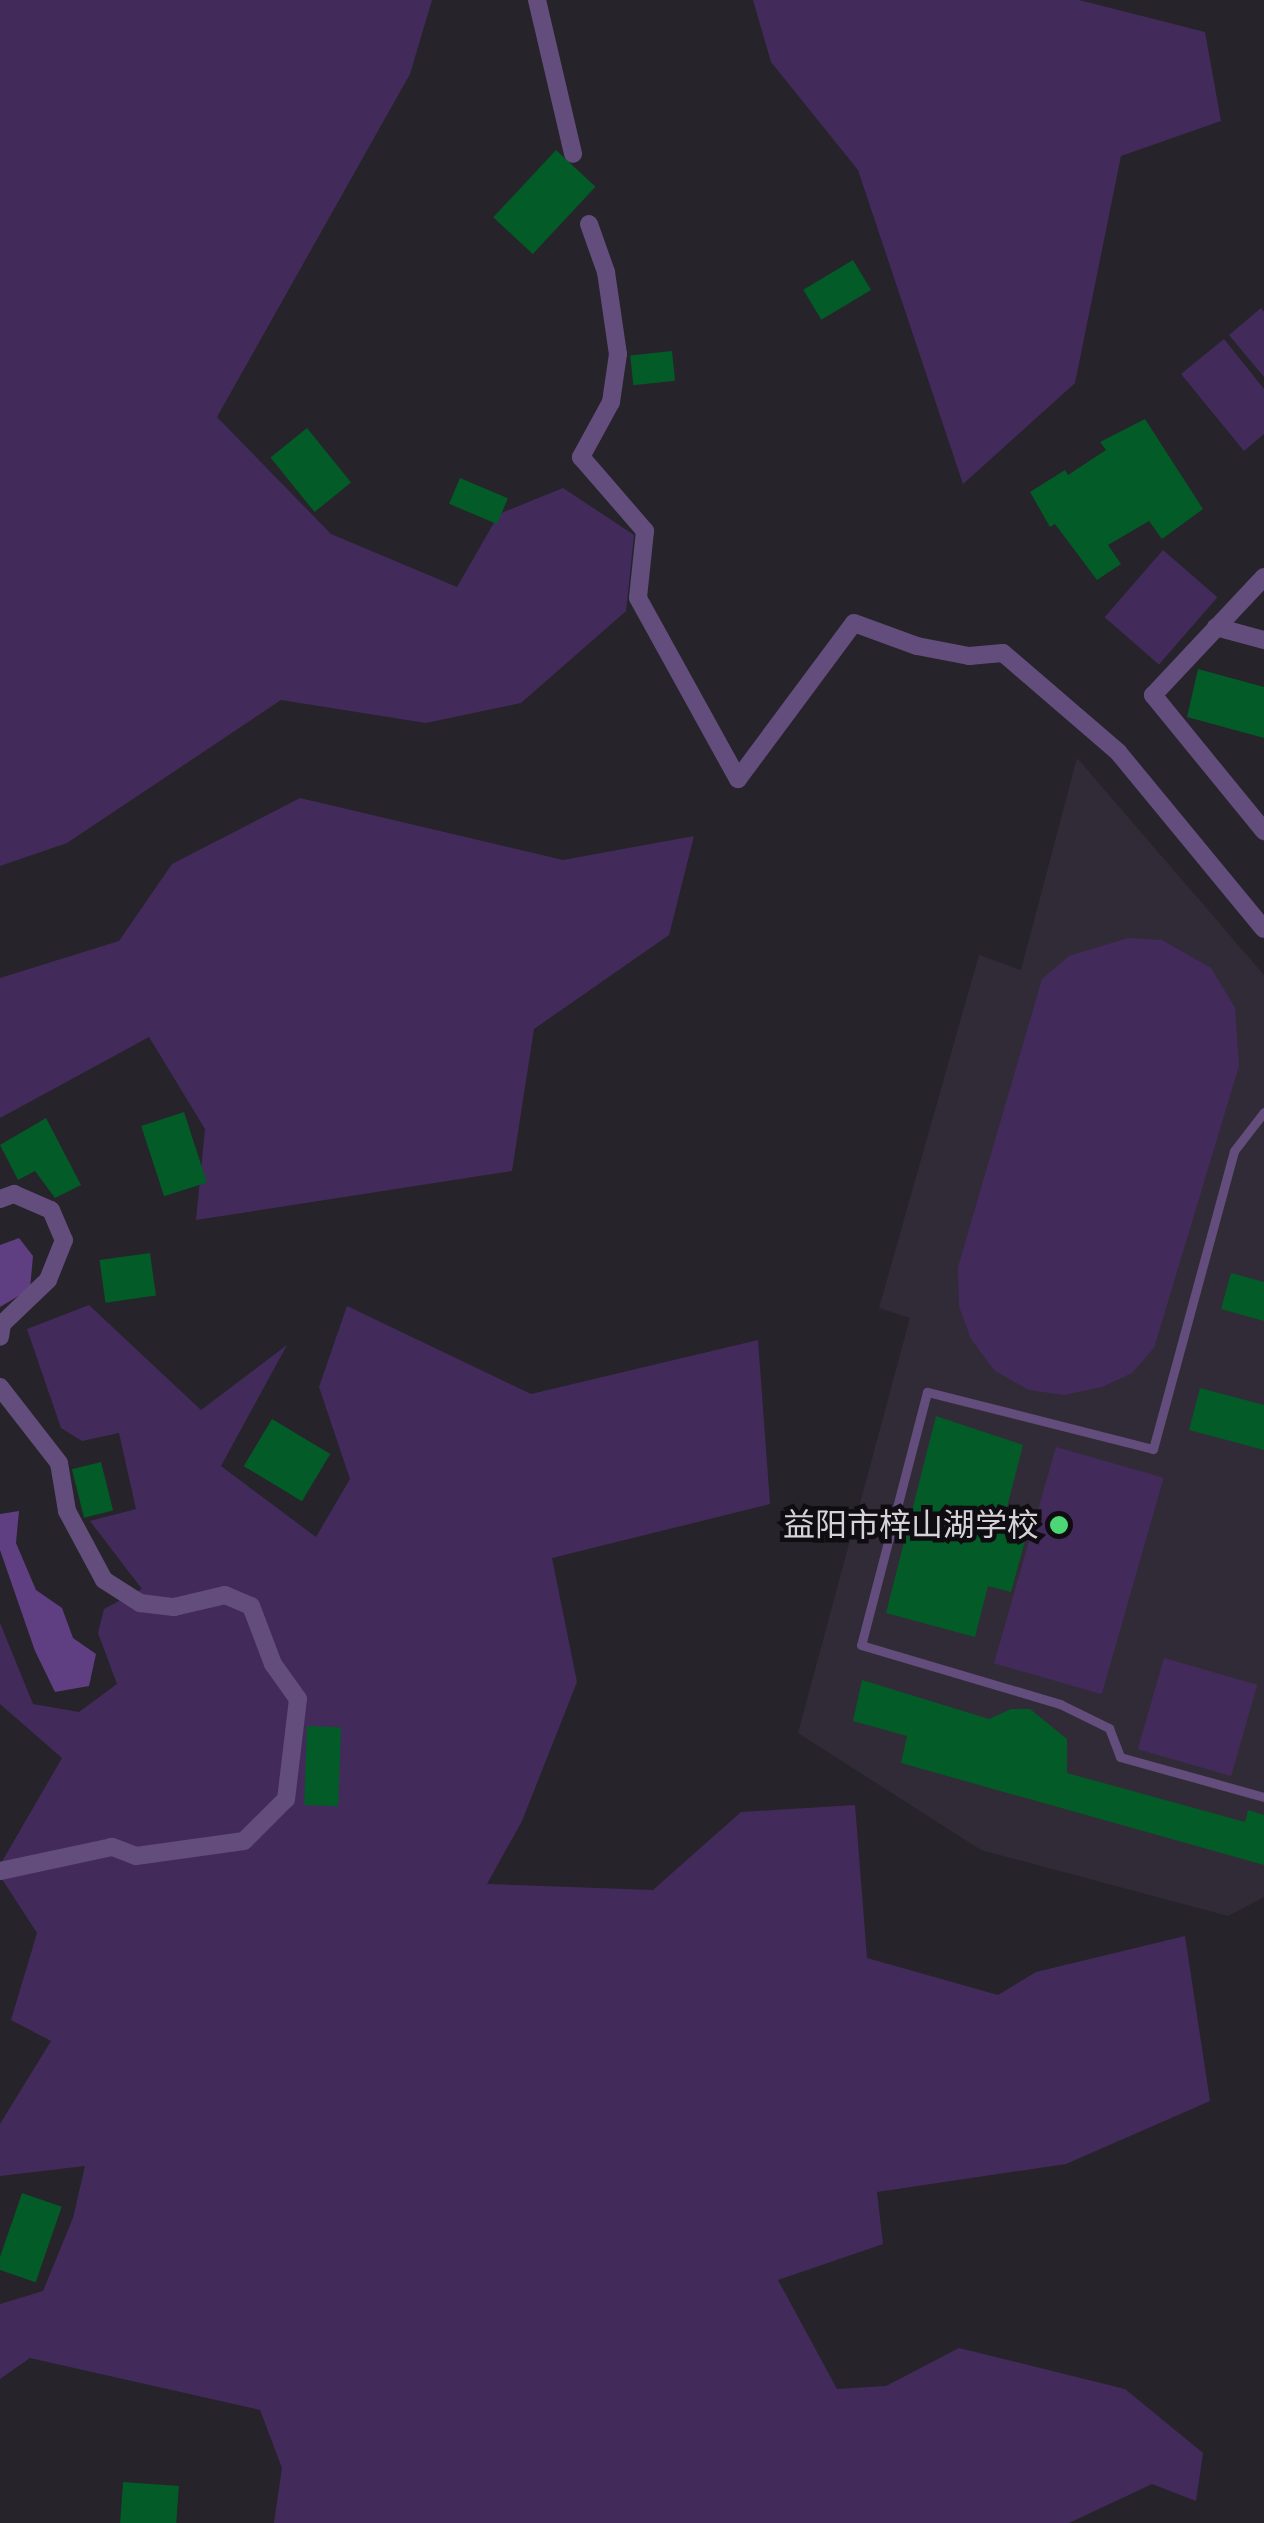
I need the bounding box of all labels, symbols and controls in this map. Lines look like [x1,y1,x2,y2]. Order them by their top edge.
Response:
place label: 益阳市梓山湖学校 [783,1506,1039,1544]
marker: 益阳市梓山湖学校 [1048,1514,1070,1536]

